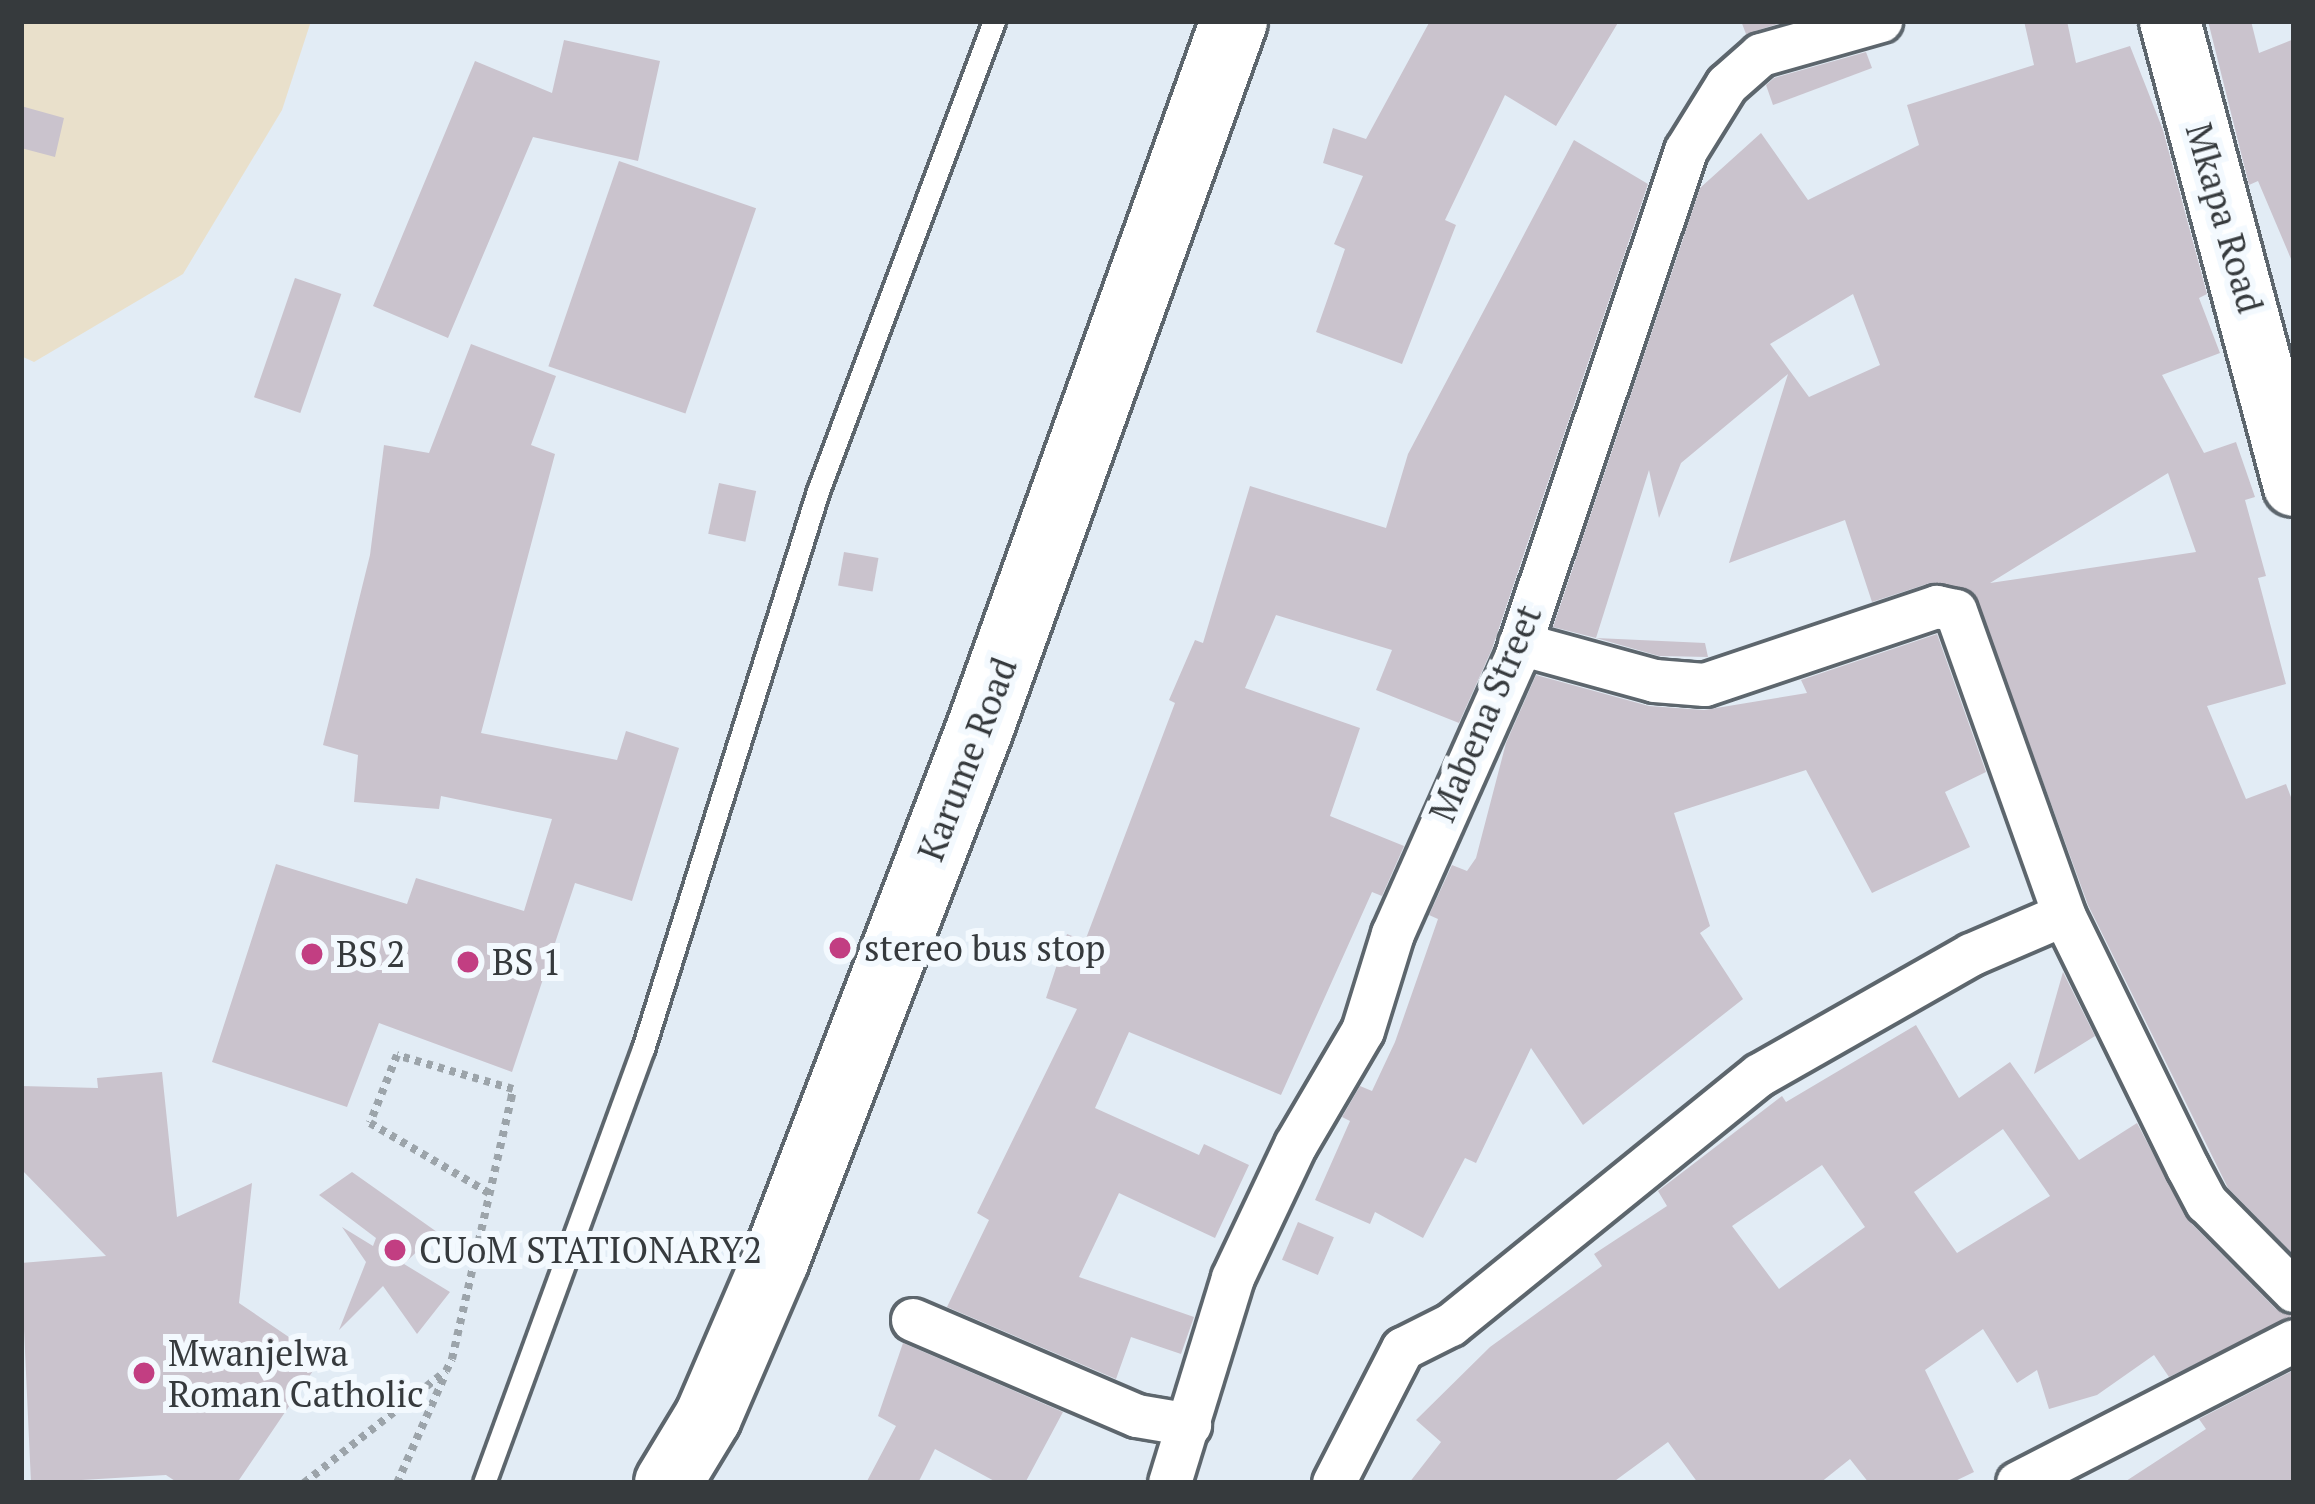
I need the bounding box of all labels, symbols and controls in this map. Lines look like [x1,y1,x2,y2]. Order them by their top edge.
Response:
street label: Mkapa Road [2177,118,2273,318]
street label: Mabena Street [1420,598,1550,828]
street label: Karume Road [908,651,1026,867]
place label: stereo bus stop [864,926,1105,970]
place label: BS 2 [336,932,405,976]
marker: stereo bus stop [827,935,853,961]
place label: BS 1 [492,940,561,984]
marker: BS 2 [299,941,325,967]
marker: BS 1 [455,949,481,975]
place label: CUoM STATIONARY2 [419,1228,762,1272]
marker: CUoM STATIONARY2 [382,1237,408,1263]
place label: Mwanjelwa Roman Catholic [168,1330,424,1415]
marker: Mwanjelwa Roman Catholic [131,1360,157,1386]

